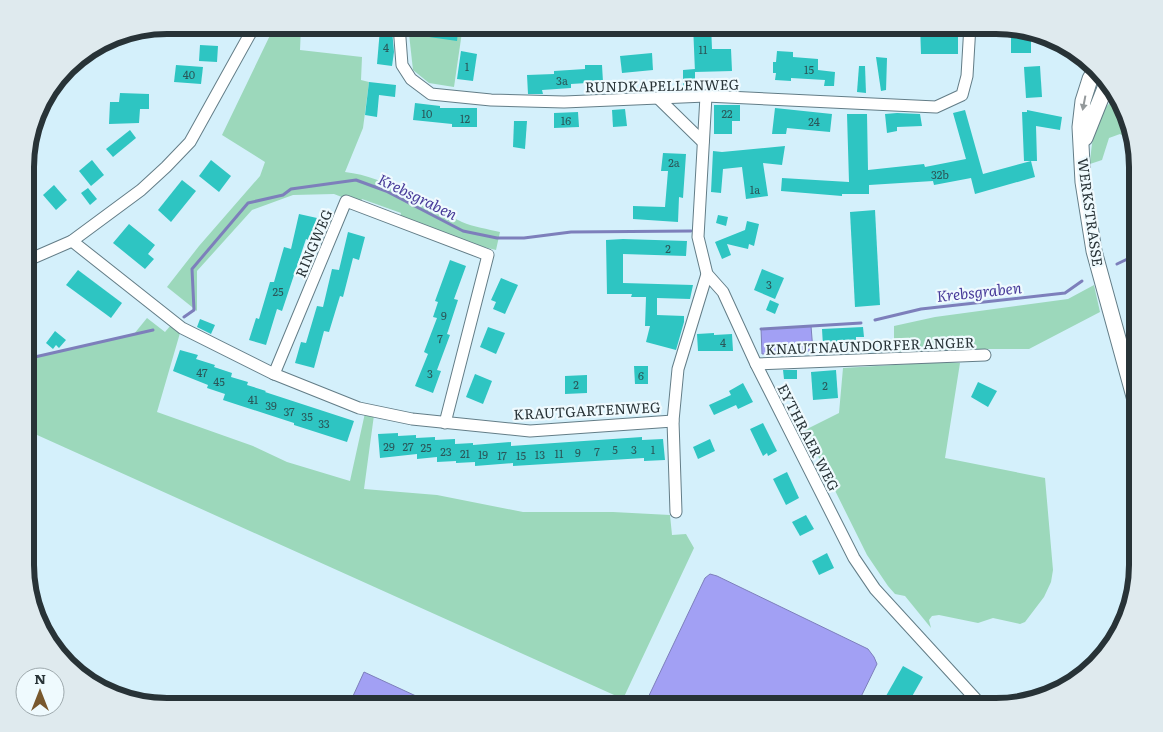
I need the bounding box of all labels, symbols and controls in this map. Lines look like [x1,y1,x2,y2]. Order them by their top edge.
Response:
house number: 4 [383,39,389,55]
house number: 11 [699,41,708,57]
house number: 1 [465,58,470,74]
house number: 15 [804,61,814,77]
house number: 40 [183,66,195,82]
house number: 3a [556,72,568,88]
street label: RUNDKAPELLENWEG [585,74,740,96]
one-way arrow [1079,95,1087,111]
house number: 10 [422,105,432,121]
house number: 22 [721,105,733,121]
house number: 12 [460,110,470,126]
house number: 16 [561,112,571,128]
house number: 24 [808,113,820,129]
house number: 2a [668,154,680,170]
street label: WERKSTRASSE [1073,156,1109,268]
house number: 32b [931,166,949,182]
water label: Krebsgraben [375,167,461,225]
house number: 1a [750,181,760,197]
street label: RINGWEG [290,205,337,280]
house number: 2 [665,240,671,256]
water label: Krebsgraben [935,275,1023,307]
house number: 3 [766,276,772,292]
house number: 25 [272,283,284,299]
house number: 9 [441,307,447,323]
house number: 7 [437,330,443,346]
street label: KNAUTNAUNDORFER ANGER [765,331,975,359]
house number: 4 [720,334,726,350]
house number: 47 [196,364,208,380]
house number: 3 [427,365,433,381]
house number: 6 [638,367,644,383]
house number: 45 [213,373,225,389]
house number: 2 [573,376,579,392]
house number: 2 [822,377,828,393]
street label: EYTHRAER WEG [773,380,845,494]
house number: 41 [248,391,259,407]
street label: KRAUTGARTENWEG [513,396,661,424]
house number: 39 [265,397,277,413]
house number: 37 [283,403,295,419]
house number: 35 [301,408,313,424]
house number: 33 [318,415,330,431]
house number: 29 [383,438,395,454]
house number: 27 [402,438,414,454]
house number: 25 [420,439,432,455]
house number: 5 [612,441,618,457]
house number: 3 [631,441,637,457]
house number: 1 [651,441,656,457]
house number: 23 [440,443,452,459]
house number: 7 [594,443,600,459]
house number: 9 [575,444,581,460]
house number: 21 [460,445,471,461]
house number: 11 [555,445,564,461]
house number: 19 [478,446,488,462]
house number: 13 [535,446,545,462]
house number: 17 [497,447,507,463]
house number: 15 [516,447,526,463]
north arrow [15,667,65,717]
text: N [34,668,46,688]

